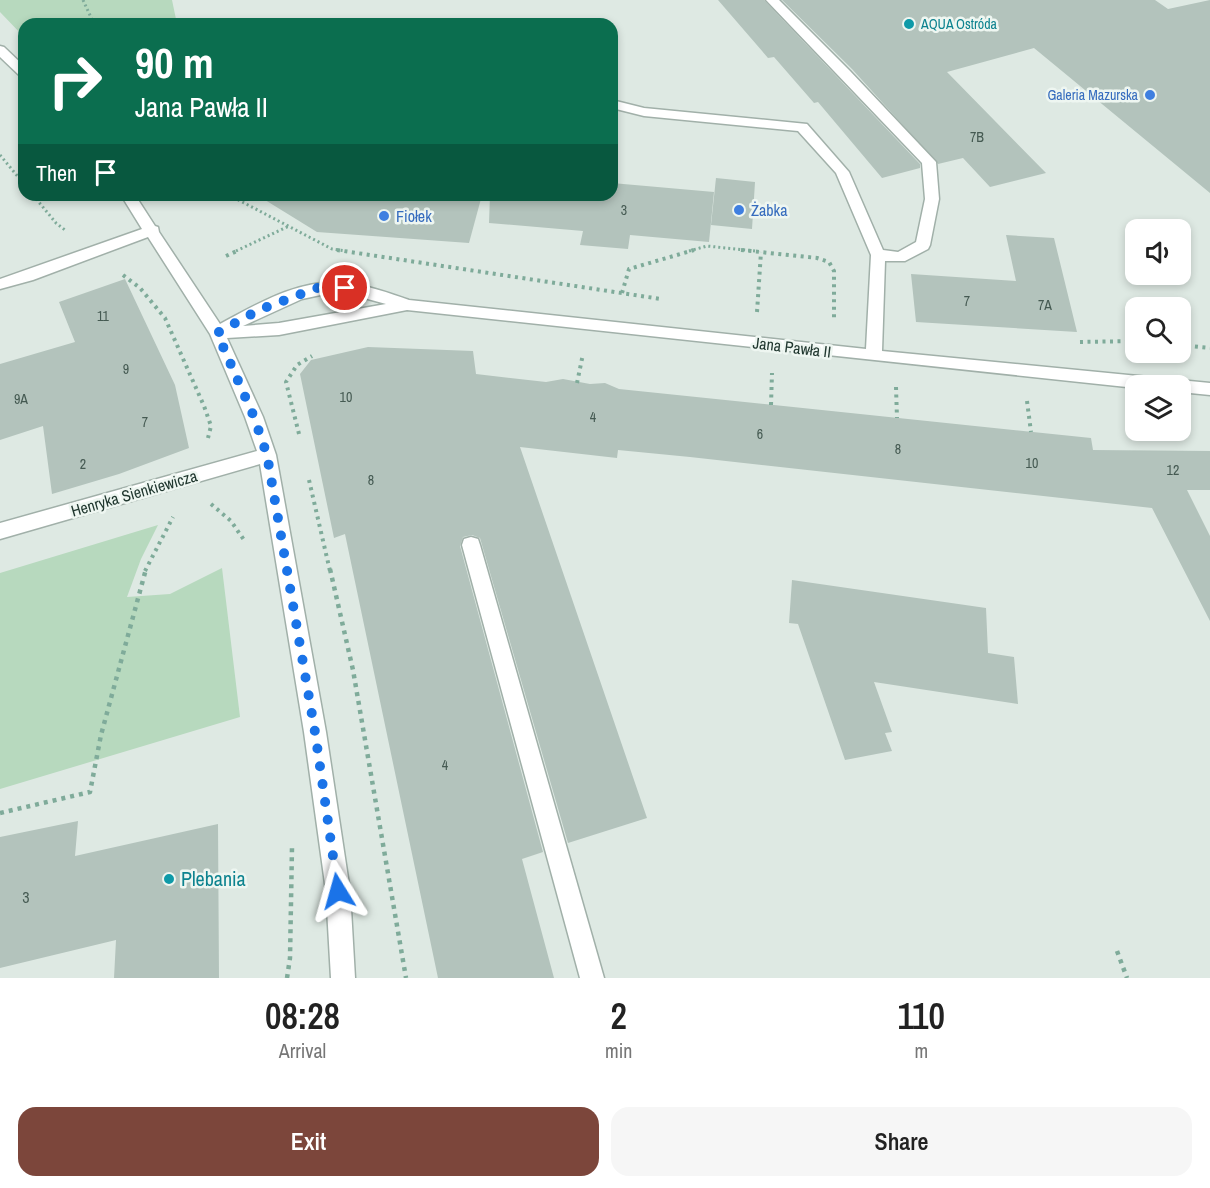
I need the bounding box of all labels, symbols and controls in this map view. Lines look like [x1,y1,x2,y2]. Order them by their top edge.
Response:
place label: AQUA Ostróda [920,15,998,33]
marker: AQUA Ostróda [902,17,916,31]
text: 90 m [135,35,214,91]
icon: right [36,42,114,120]
place label: Galeria Mazurska [1047,86,1139,104]
marker: Galeria Mazurska [1143,88,1157,102]
text: Jana Pawła II [135,89,268,125]
house number: 7B [970,128,984,146]
icon: arrive [89,156,122,189]
text: Then [36,158,77,188]
place label: Żabka [751,199,788,221]
house number: 3 [621,201,627,219]
marker: Żabka [732,203,746,217]
place label: Fiołek [396,205,432,227]
marker: Fiołek [377,209,391,223]
map controls [1125,219,1191,441]
button: sound [1125,219,1191,285]
pin [319,262,370,313]
icon: arrive [328,271,361,304]
house number: 7 [964,292,970,310]
house number: 7A [1038,296,1052,314]
button: search [1125,297,1191,363]
house number: 11 [97,307,110,325]
street label: Jana Pawła II [752,331,832,363]
house number: 9 [123,360,129,378]
button: layers [1125,375,1191,441]
house number: 10 [340,388,352,406]
house number: 9A [14,390,28,408]
house number: 4 [590,408,597,426]
house number: 7 [142,413,148,431]
house number: 6 [757,425,763,443]
house number: 8 [895,440,901,458]
house number: 10 [1026,454,1038,472]
house number: 2 [80,455,86,473]
house number: 12 [1167,461,1179,479]
street label: Henryka Sienkiewicza [68,464,200,522]
house number: 8 [368,471,374,489]
house number: 4 [442,756,449,774]
position arrow [306,859,370,923]
place label: Plebania [181,865,246,892]
marker: Plebania [162,872,176,886]
house number: 3 [22,886,30,908]
text: 08:28 [265,992,340,1040]
text: 2 [611,992,627,1040]
text: 110 [897,992,945,1040]
text: Arrival [279,1037,326,1064]
text: min [605,1037,632,1064]
text: m [914,1037,928,1064]
button: Exit [18,1107,599,1176]
button: Share [611,1107,1192,1176]

